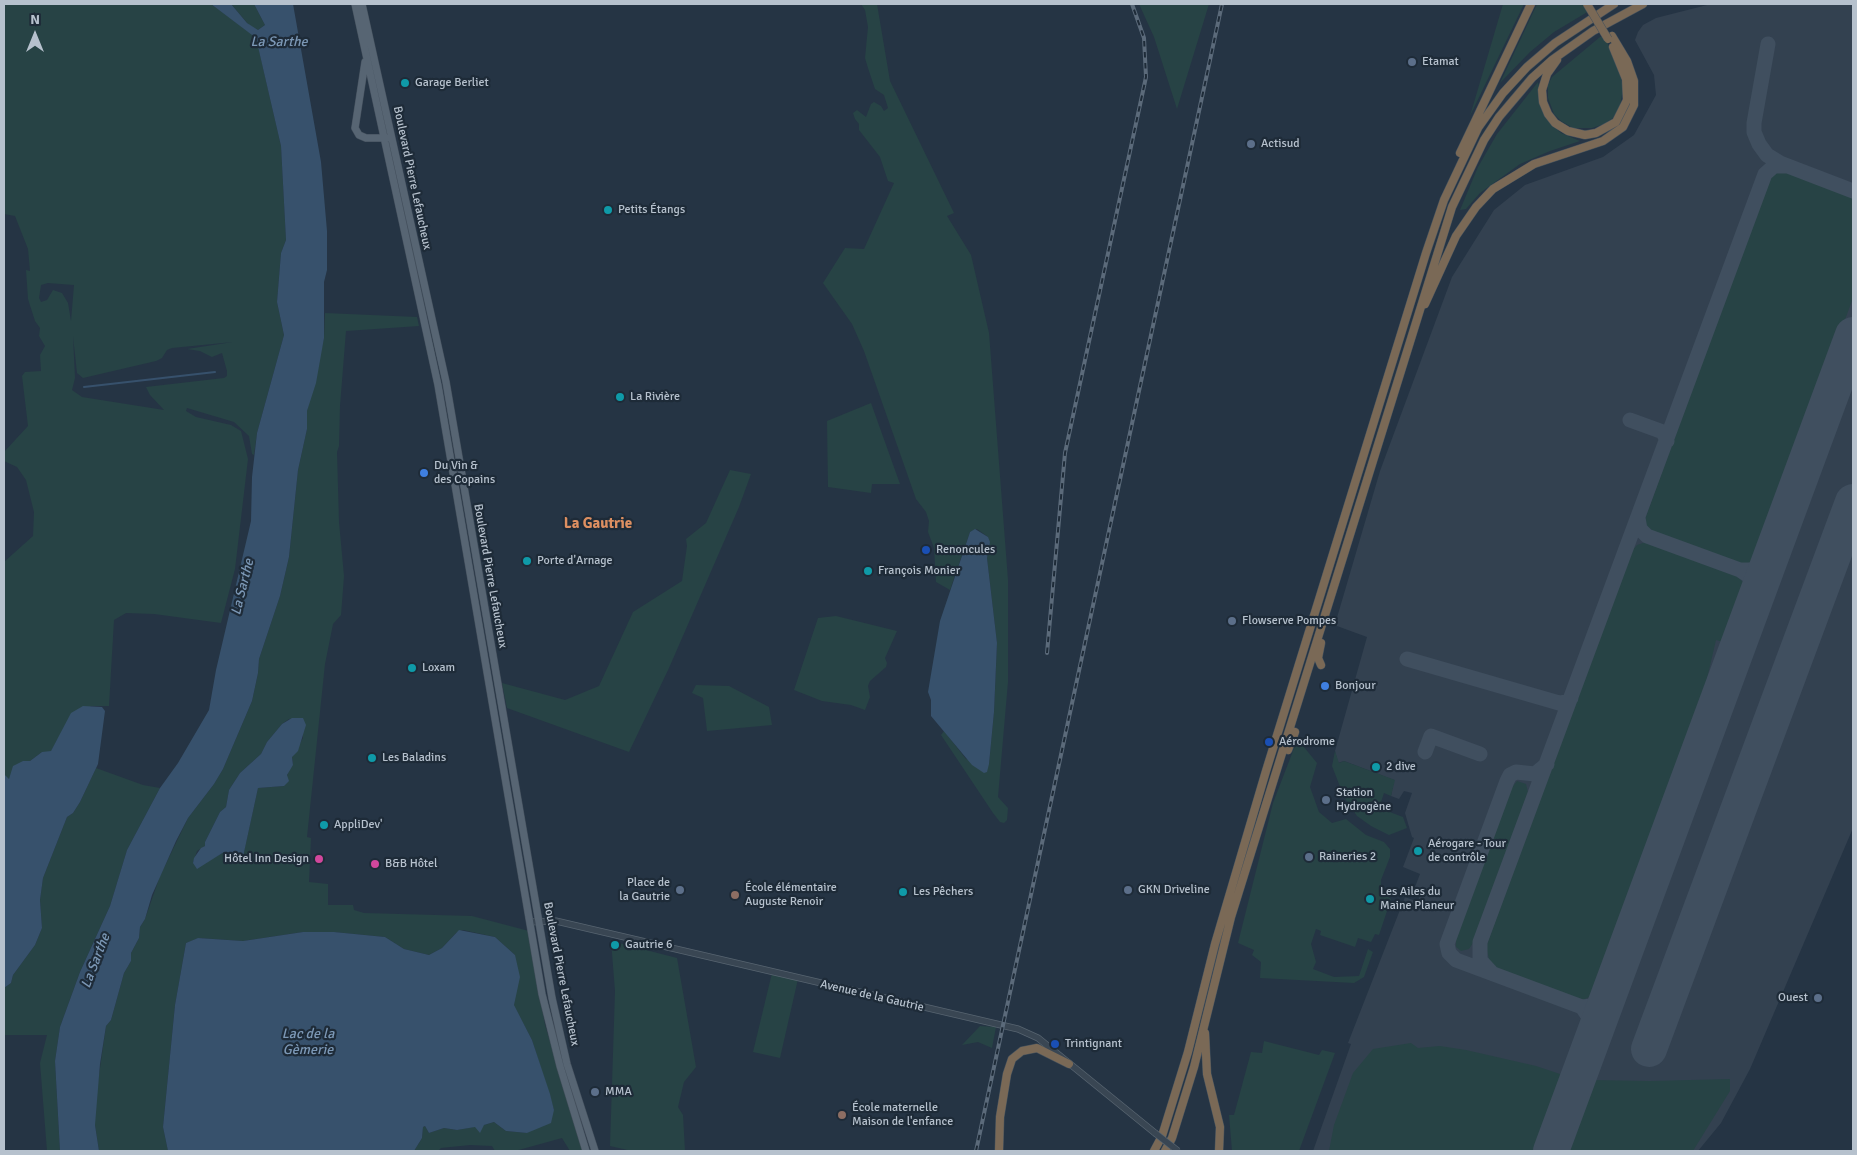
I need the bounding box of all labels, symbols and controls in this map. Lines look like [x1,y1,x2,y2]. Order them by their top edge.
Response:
north arrow [10,10,60,60]
text: N [30,11,40,28]
water label: La Sarthe [250,34,308,50]
place label: Etamat [1422,55,1459,69]
marker: Etamat [1406,56,1418,68]
place label: Garage Berliet [415,76,489,90]
marker: Garage Berliet [399,77,411,89]
street label: Boulevard Pierre Lefaucheux [390,105,434,251]
place label: Actisud [1261,137,1300,151]
marker: Actisud [1245,138,1257,150]
place label: Petits Étangs [618,203,685,217]
marker: Petits Étangs [602,204,614,216]
place label: La Rivière [630,390,680,404]
marker: La Rivière [614,391,626,403]
place label: Du Vin & des Copains [434,459,495,487]
marker: Du Vin & des Copains [418,467,430,479]
street label: Boulevard Pierre Lefaucheux [470,503,510,649]
district label: La Gautrie [564,515,632,533]
place label: Renoncules [936,543,995,557]
marker: Renoncules [920,544,932,556]
place label: Porte d'Arnage [537,554,613,568]
marker: Porte d'Arnage [521,555,533,567]
water label: La Sarthe [228,557,258,617]
place label: François Monier [878,564,960,578]
marker: François Monier [862,565,874,577]
place label: Flowserve Pompes [1242,614,1336,628]
marker: Flowserve Pompes [1226,615,1238,627]
place label: Loxam [422,661,455,675]
marker: Loxam [406,662,418,674]
place label: Bonjour [1335,679,1376,693]
marker: Bonjour [1319,680,1331,692]
place label: Aérodrome [1279,735,1335,749]
marker: Aérodrome [1263,736,1275,748]
place label: Les Baladins [382,751,446,765]
marker: Les Baladins [366,752,378,764]
place label: 2 dive [1386,760,1416,774]
marker: 2 dive [1370,761,1382,773]
place label: Station Hydrogène [1336,786,1391,814]
marker: Station Hydrogène [1320,794,1332,806]
place label: AppliDev' [334,818,382,832]
marker: AppliDev' [318,819,330,831]
place label: Aérogare - Tour de contrôle [1428,837,1506,865]
marker: Aérogare - Tour de contrôle [1412,845,1424,857]
place label: Raineries 2 [1319,850,1376,864]
marker: Raineries 2 [1303,851,1315,863]
place label: Hôtel Inn Design [224,852,309,866]
marker: Hôtel Inn Design [313,853,325,865]
place label: B&B Hôtel [385,857,437,871]
marker: B&B Hôtel [369,858,381,870]
place label: Place de la Gautrie [619,876,670,904]
place label: École élémentaire Auguste Renoir [745,881,837,909]
place label: GKN Driveline [1138,883,1210,897]
marker: Place de la Gautrie [674,884,686,896]
marker: GKN Driveline [1122,884,1134,896]
place label: Les Pêchers [913,885,973,899]
place label: Les Ailes du Maine Planeur [1380,885,1454,913]
marker: Les Pêchers [897,886,909,898]
marker: École élémentaire Auguste Renoir [729,889,741,901]
marker: Les Ailes du Maine Planeur [1364,893,1376,905]
street label: Boulevard Pierre Lefaucheux [540,901,582,1047]
water label: La Sarthe [78,931,114,991]
place label: Gautrie 6 [625,938,673,952]
marker: Gautrie 6 [609,939,621,951]
street label: Avenue de la Gautrie [819,977,925,1015]
place label: Ouest [1778,991,1808,1005]
marker: Ouest [1812,992,1824,1004]
water label: Lac de la Gèmerie [282,1026,334,1058]
place label: Trintignant [1065,1037,1122,1051]
marker: Trintignant [1049,1038,1061,1050]
place label: MMA [605,1085,632,1099]
marker: MMA [589,1086,601,1098]
place label: École maternelle Maison de l'enfance [852,1101,953,1129]
marker: École maternelle Maison de l'enfance [836,1109,848,1121]

